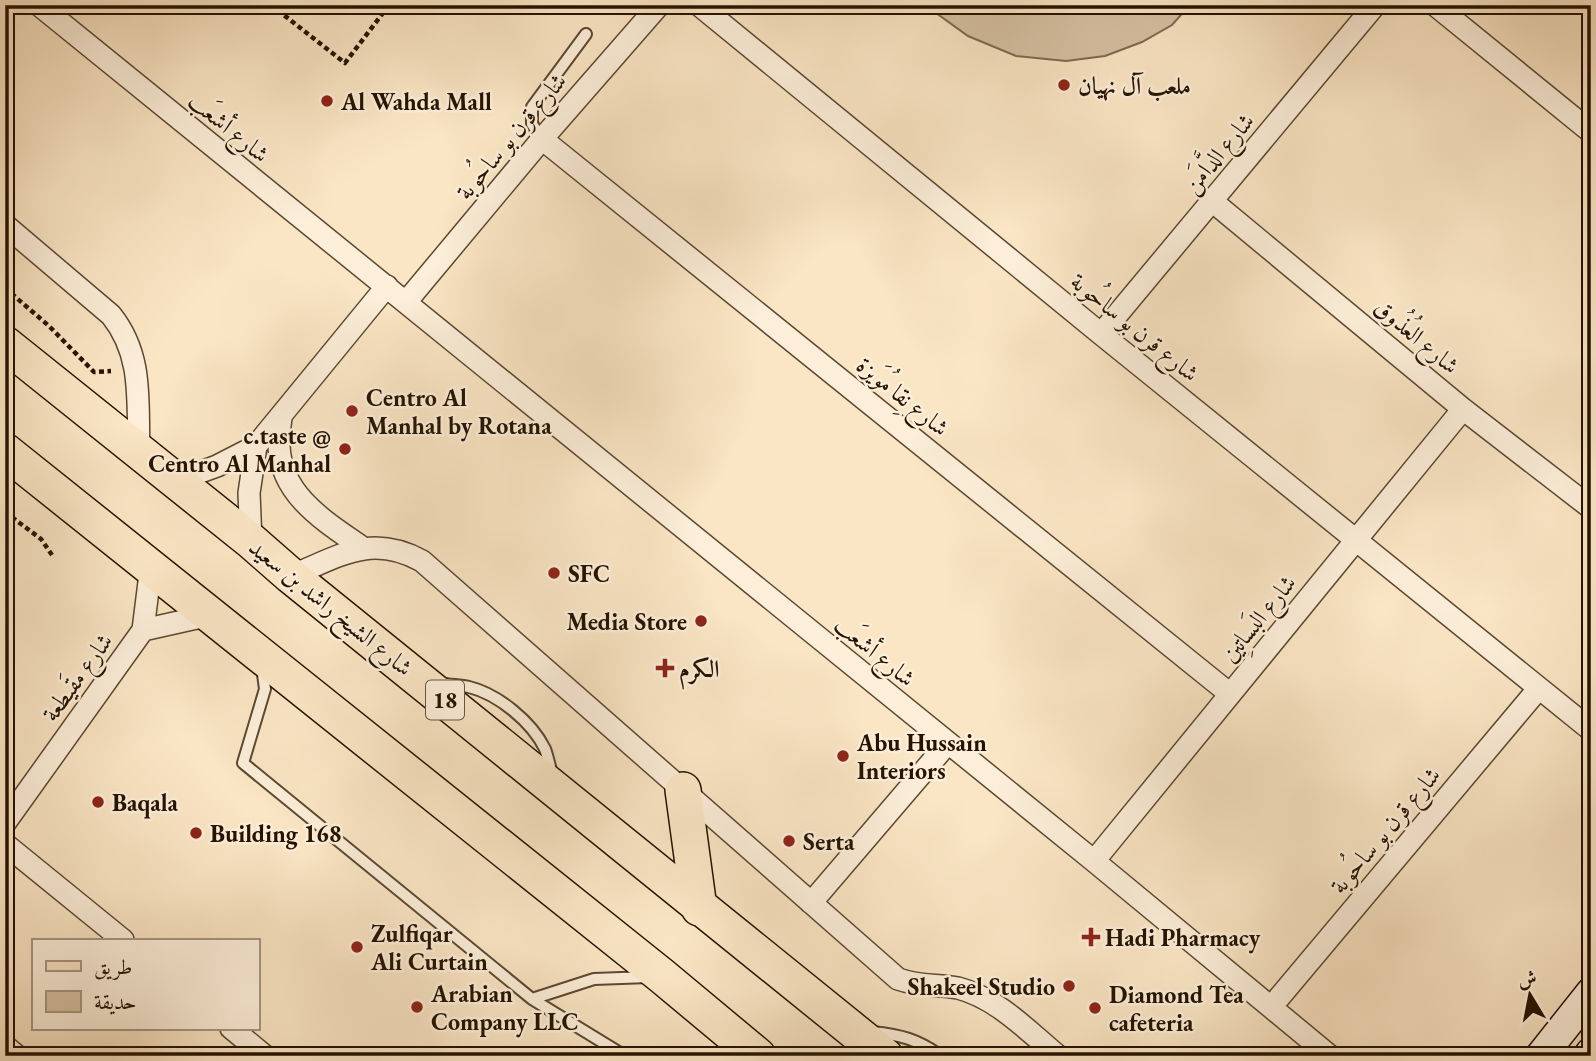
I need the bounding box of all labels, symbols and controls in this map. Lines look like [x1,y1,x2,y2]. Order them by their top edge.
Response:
street label: شارع قرن بو ساحُوبة [446,63,577,209]
place label: ملعب آل نهيان [1078,70,1191,102]
marker: ملعب آل نهيان [1056,77,1072,93]
street label: شارع أشعَب [179,84,277,173]
place label: Al Wahda Mall [340,86,492,117]
marker: Al Wahda Mall [319,93,335,109]
street label: شارع الدَّامَن [1172,104,1265,203]
street label: شارع قرن بو ساحُوبة [1061,263,1208,392]
street label: شارع العُذُوق [1365,288,1469,385]
street label: شارع نِقا مُوَيزة [847,346,958,447]
place label: Centro Al Manhal by Rotana [366,382,552,442]
marker: Centro Al Manhal by Rotana [344,403,360,419]
place label: c.taste @ Centro Al Manhal [148,420,331,479]
marker: c.taste @ Centro Al Manhal [337,441,353,457]
street label: شارع الشيخ راشد بن سعيد [239,531,419,687]
place label: SFC [568,558,610,589]
marker: SFC [546,565,562,581]
street label: شارع البَساتِين [1213,567,1307,671]
place label: Media Store [566,606,687,637]
street label: شارع أشعَب [825,608,923,697]
marker: Media Store [693,613,709,629]
street label: شارع مقَيطعة [34,626,124,730]
place label: الكرم [679,653,720,690]
marker: الكرم [657,660,673,676]
road number: 18 [426,680,464,720]
place label: Abu Hussain Interiors [856,727,987,786]
marker: Abu Hussain Interiors [835,748,851,764]
street label: شارع قرن بو ساحُوبة [1320,757,1451,903]
place label: Baqala [112,787,178,819]
marker: Baqala [90,794,106,810]
place label: Building 168 [210,818,342,850]
marker: Building 168 [188,825,204,841]
place label: Serta [803,826,855,857]
marker: Serta [781,833,797,849]
place label: Zulfiqar Ali Curtain [370,918,488,977]
place label: Hadi Pharmacy [1105,922,1261,954]
marker: Hadi Pharmacy [1083,929,1099,945]
legend [32,939,259,1030]
marker: Zulfiqar Ali Curtain [349,939,365,955]
text: طريق [94,953,132,980]
north arrow [1494,960,1564,1030]
text: ش [1516,965,1539,993]
place label: Shakeel Studio [908,971,1055,1002]
place label: Arabian Company LLC [430,978,578,1038]
marker: Shakeel Studio [1061,978,1077,994]
place label: Diamond Tea cafeteria [1109,979,1244,1038]
text: حديقة [94,988,137,1015]
marker: Arabian Company LLC [409,999,425,1015]
marker: Diamond Tea cafeteria [1087,1000,1103,1016]

